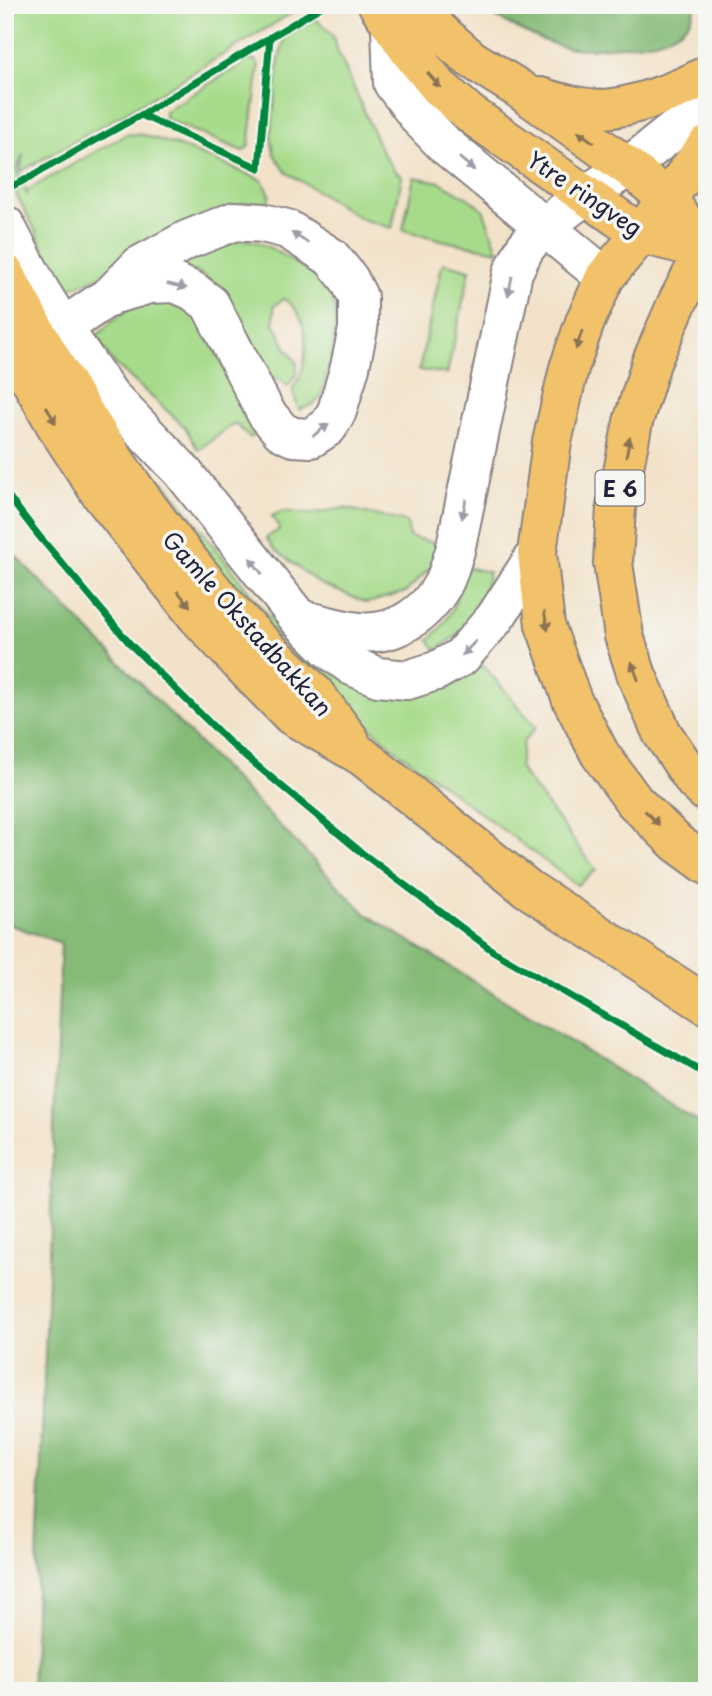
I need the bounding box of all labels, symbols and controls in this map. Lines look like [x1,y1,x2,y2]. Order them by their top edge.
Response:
one-way arrow [426,71,442,89]
one-way arrow [577,130,595,144]
street label: Ytre ringveg [521,142,649,244]
one-way arrow [458,156,475,171]
one-way arrow [290,231,310,244]
one-way arrow [505,275,516,297]
one-way arrow [167,281,189,292]
one-way arrow [573,329,584,350]
one-way arrow [45,406,57,425]
one-way arrow [311,423,330,437]
one-way arrow [622,436,633,458]
road number: E 6 [596,470,644,505]
one-way arrow [458,498,469,520]
street label: Gamle Okstadbakkan [155,522,341,724]
one-way arrow [250,557,264,575]
one-way arrow [176,590,191,608]
one-way arrow [540,610,551,632]
one-way arrow [461,639,477,656]
one-way arrow [629,660,640,681]
one-way arrow [643,810,660,826]

